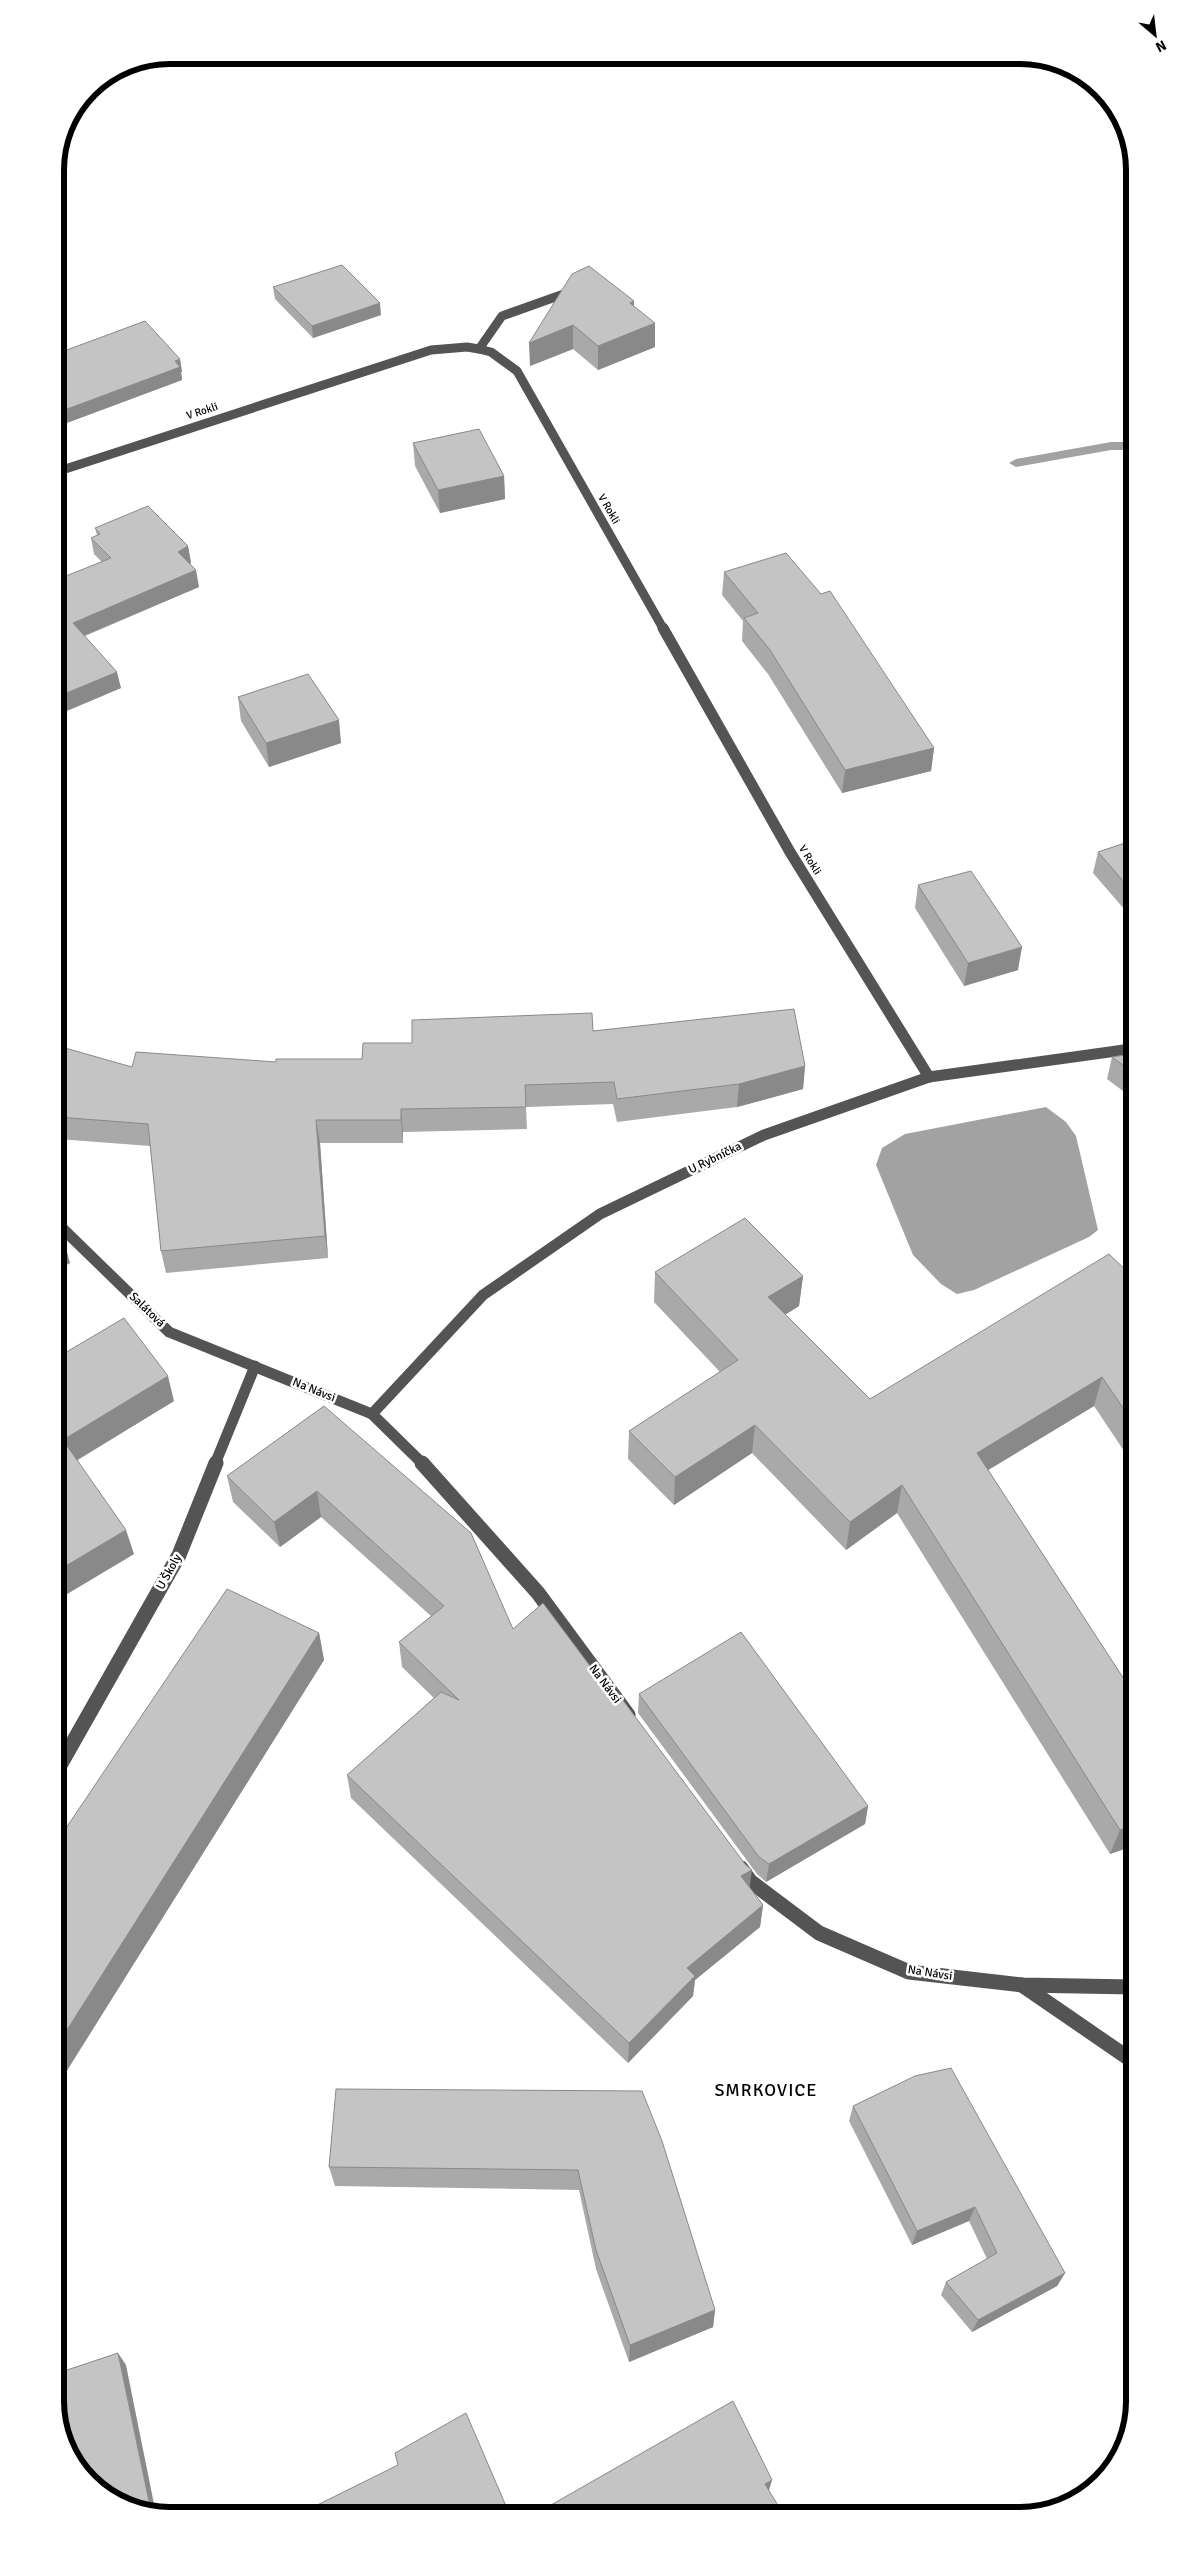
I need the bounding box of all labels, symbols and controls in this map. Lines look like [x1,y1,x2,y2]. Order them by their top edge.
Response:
north arrow [1130,10,1180,60]
text: N [1153,36,1169,56]
street label: V Rokli [185,400,219,422]
street label: V Rokli [595,492,623,526]
street label: V Rokli [796,843,824,877]
street label: U Rybníčka [686,1139,744,1177]
street label: Salátová [126,1289,168,1331]
street label: Na Návsi [290,1375,338,1405]
street label: U Školy [153,1551,185,1592]
street label: Na Návsi [585,1662,625,1706]
street label: Na Návsi [907,1962,953,1984]
district label: SMRKOVICE [715,2079,818,2101]

